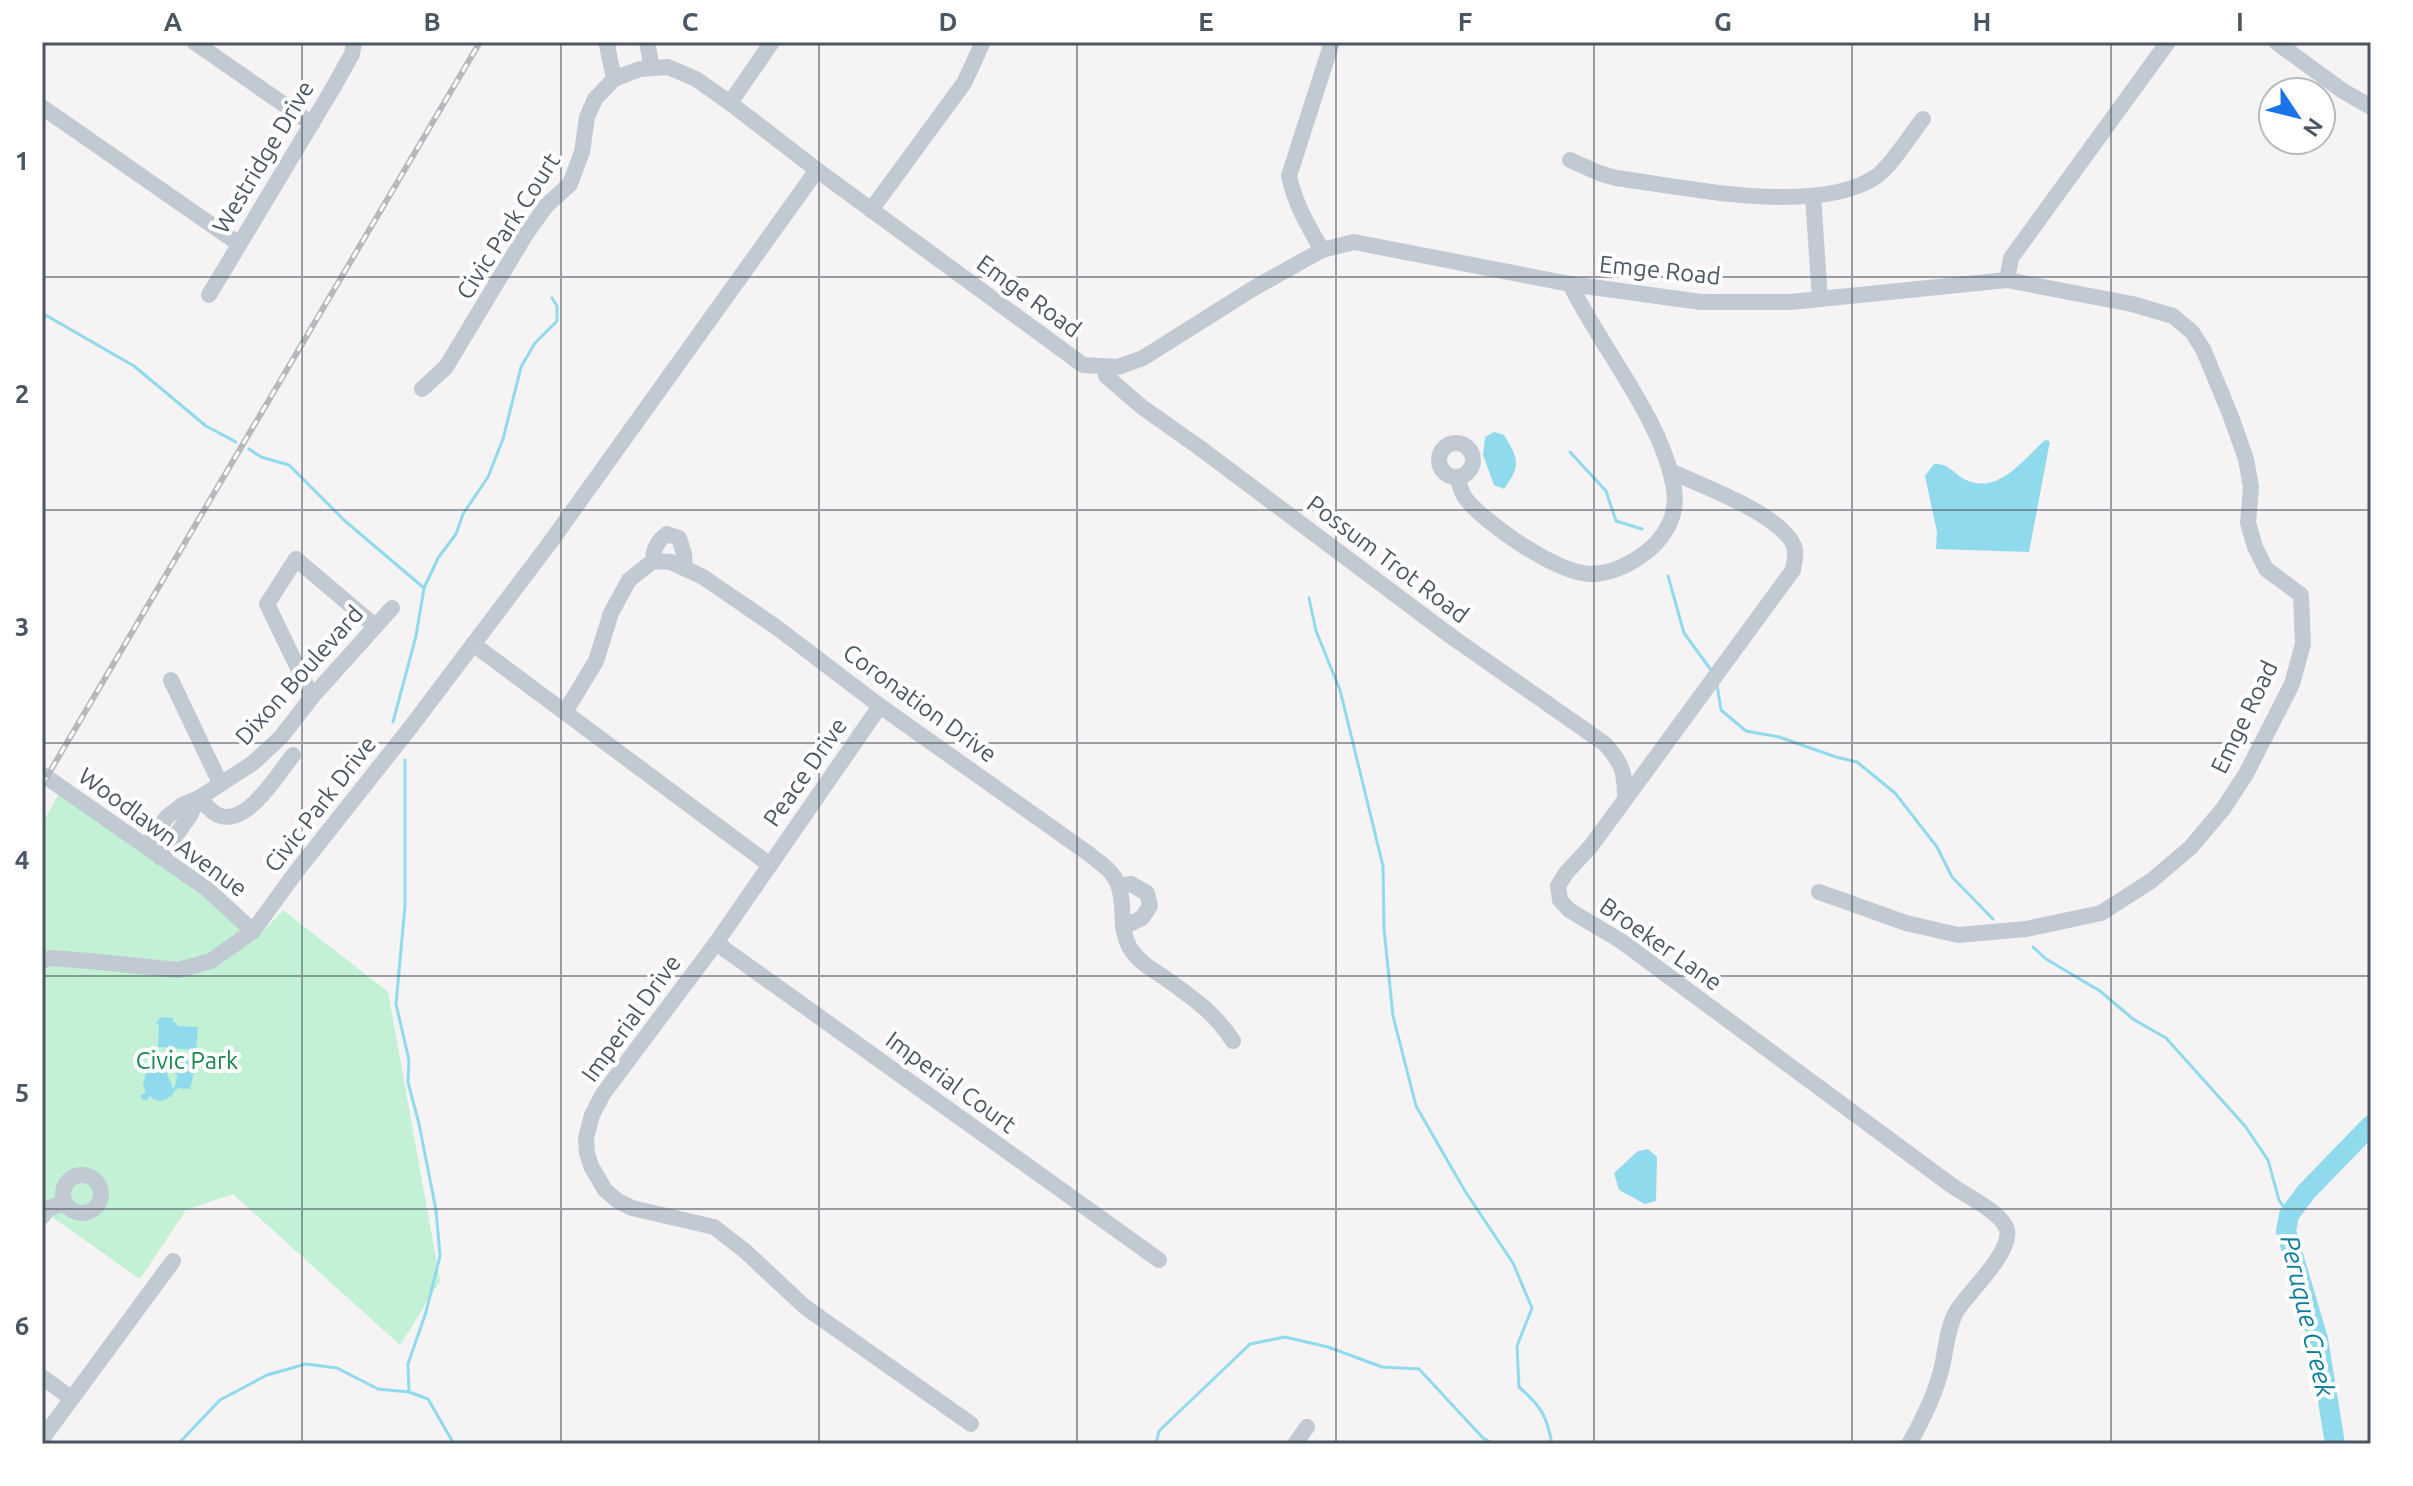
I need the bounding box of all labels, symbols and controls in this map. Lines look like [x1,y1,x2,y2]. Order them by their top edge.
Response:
text: A [164,7,183,36]
text: B [423,7,441,36]
text: C [682,7,699,36]
text: D [939,7,957,36]
text: E [1198,7,1214,36]
text: F [1458,7,1472,36]
text: G [1714,7,1732,36]
text: H [1973,7,1991,36]
text: I [2236,7,2244,36]
street label: Westridge Drive [207,76,319,238]
north arrow [2257,76,2337,156]
text: N [2299,114,2329,142]
text: 1 [15,146,29,175]
street label: Civic Park Court [451,147,566,304]
street label: Emge Road [972,249,1086,343]
street label: Emge Road [1598,250,1722,290]
text: 2 [15,379,29,408]
street label: Possum Trot Road [1302,490,1474,628]
street label: Dixon Boulevard [230,600,368,750]
text: 3 [15,612,29,641]
street label: Coronation Drive [838,638,1002,768]
street label: Emge Road [2205,656,2283,778]
street label: Peace Drive [758,713,852,831]
street label: Civic Park Drive [259,731,381,877]
street label: Woodlawn Avenue [74,762,252,902]
text: 4 [15,845,29,874]
street label: Broeker Lane [1595,892,1727,996]
street label: Imperial Drive [576,949,686,1087]
street label: Imperial Court [881,1026,1022,1139]
park label: Civic Park [136,1047,238,1074]
text: 5 [15,1078,29,1107]
water label: Peruque Creek [2275,1232,2341,1400]
text: 6 [15,1311,29,1340]

